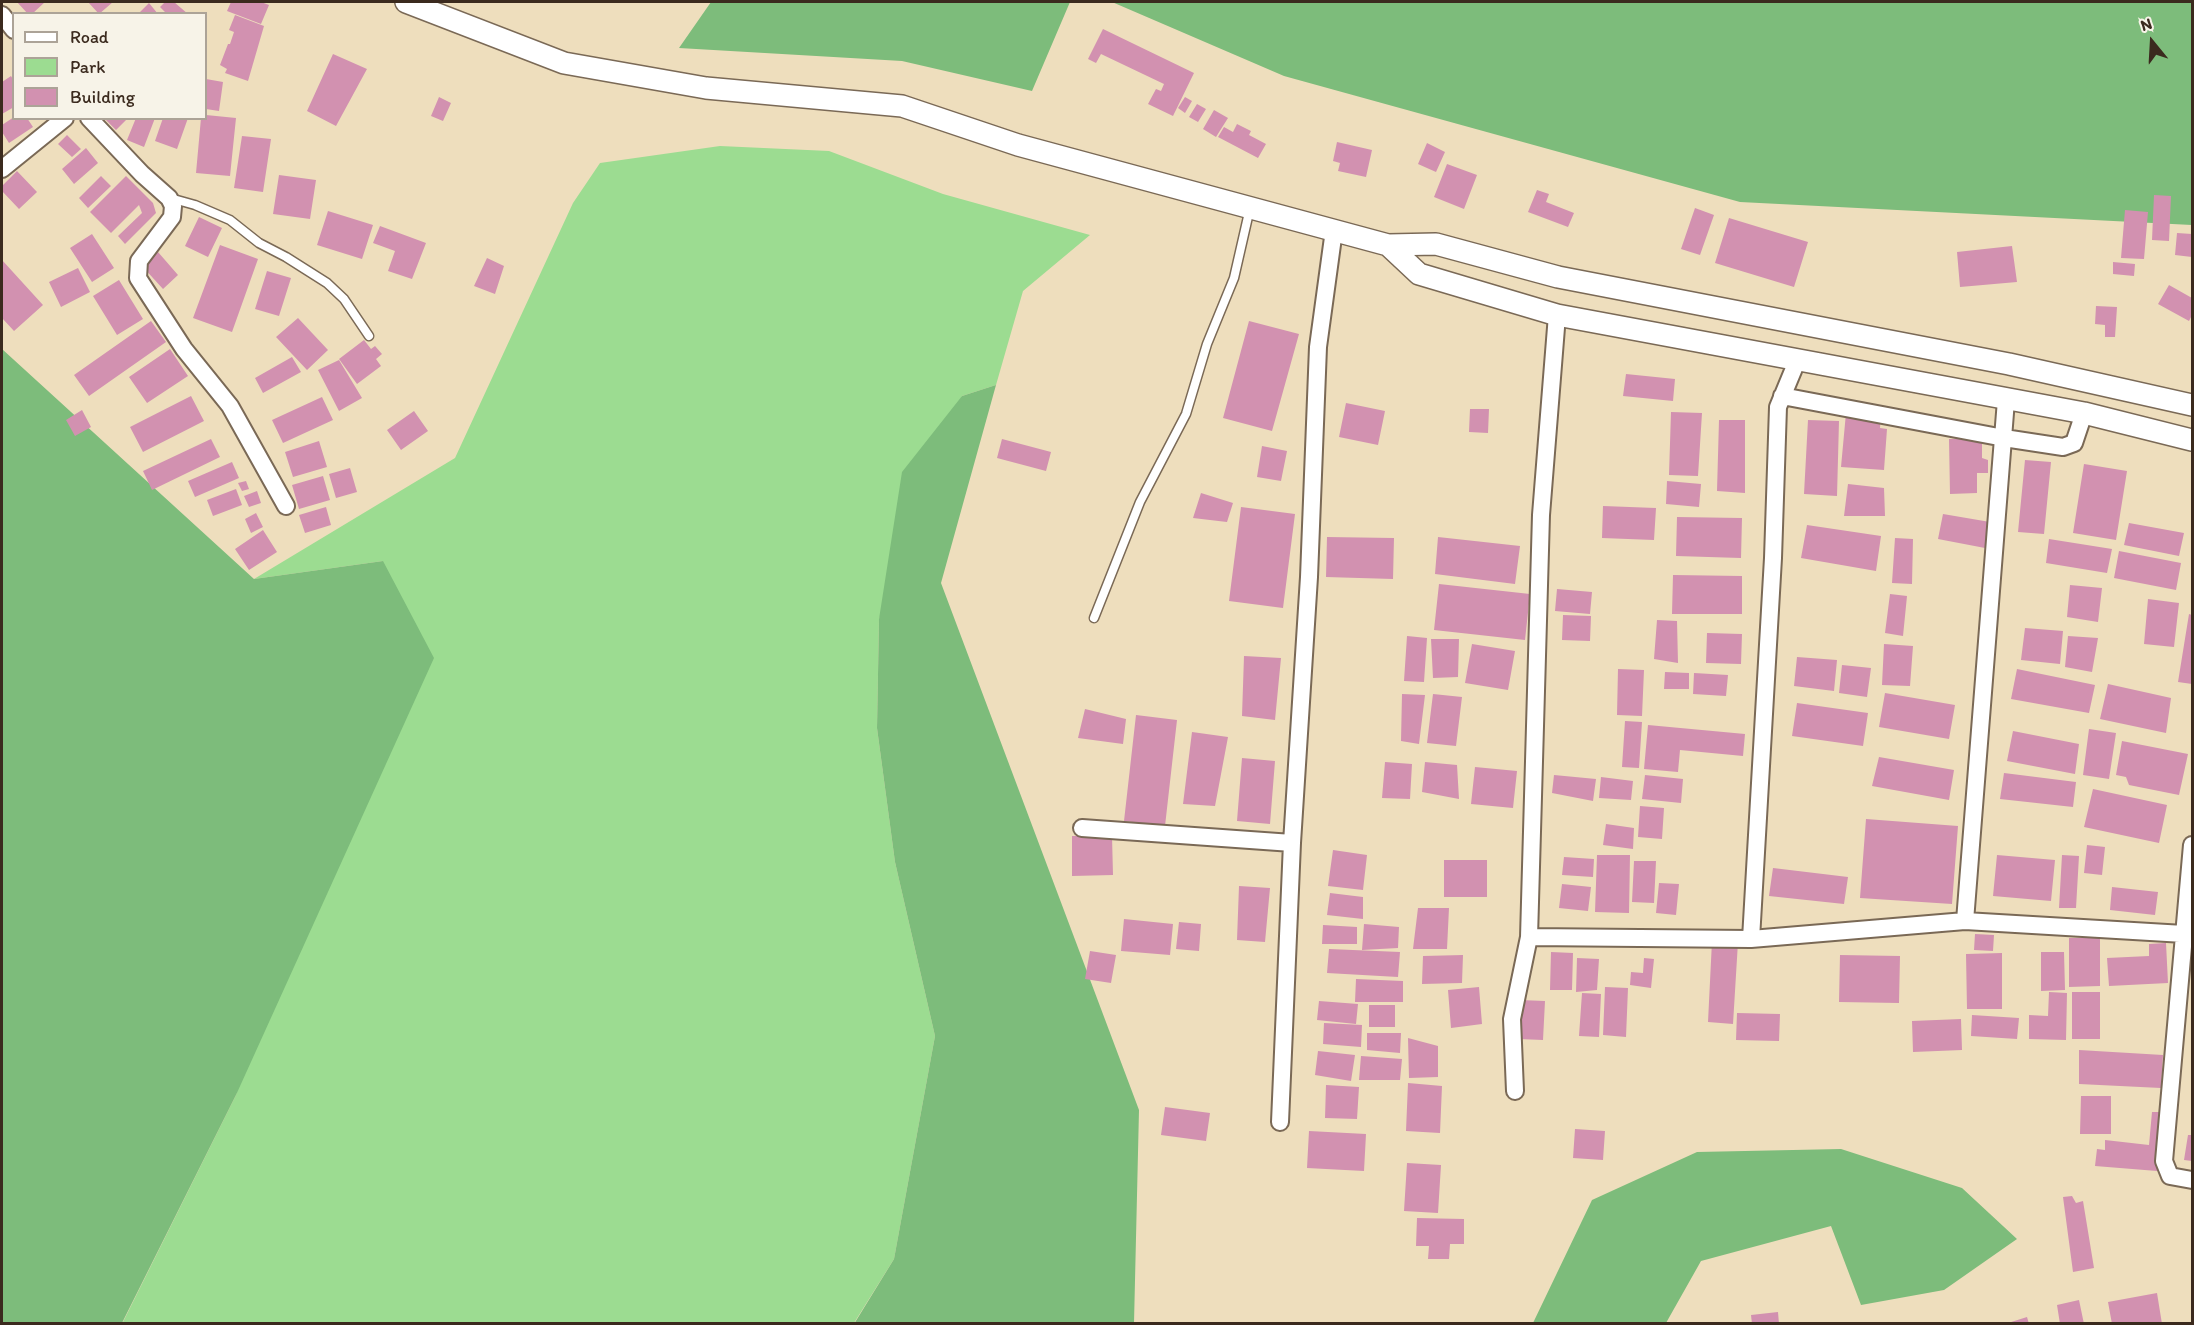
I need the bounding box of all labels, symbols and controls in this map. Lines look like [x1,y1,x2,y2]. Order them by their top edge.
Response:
legend [12,12,207,120]
north arrow [2122,12,2182,72]
text: N [2138,14,2154,35]
text: Road [70,26,109,48]
text: Park [70,56,105,78]
text: Building [70,86,135,108]

